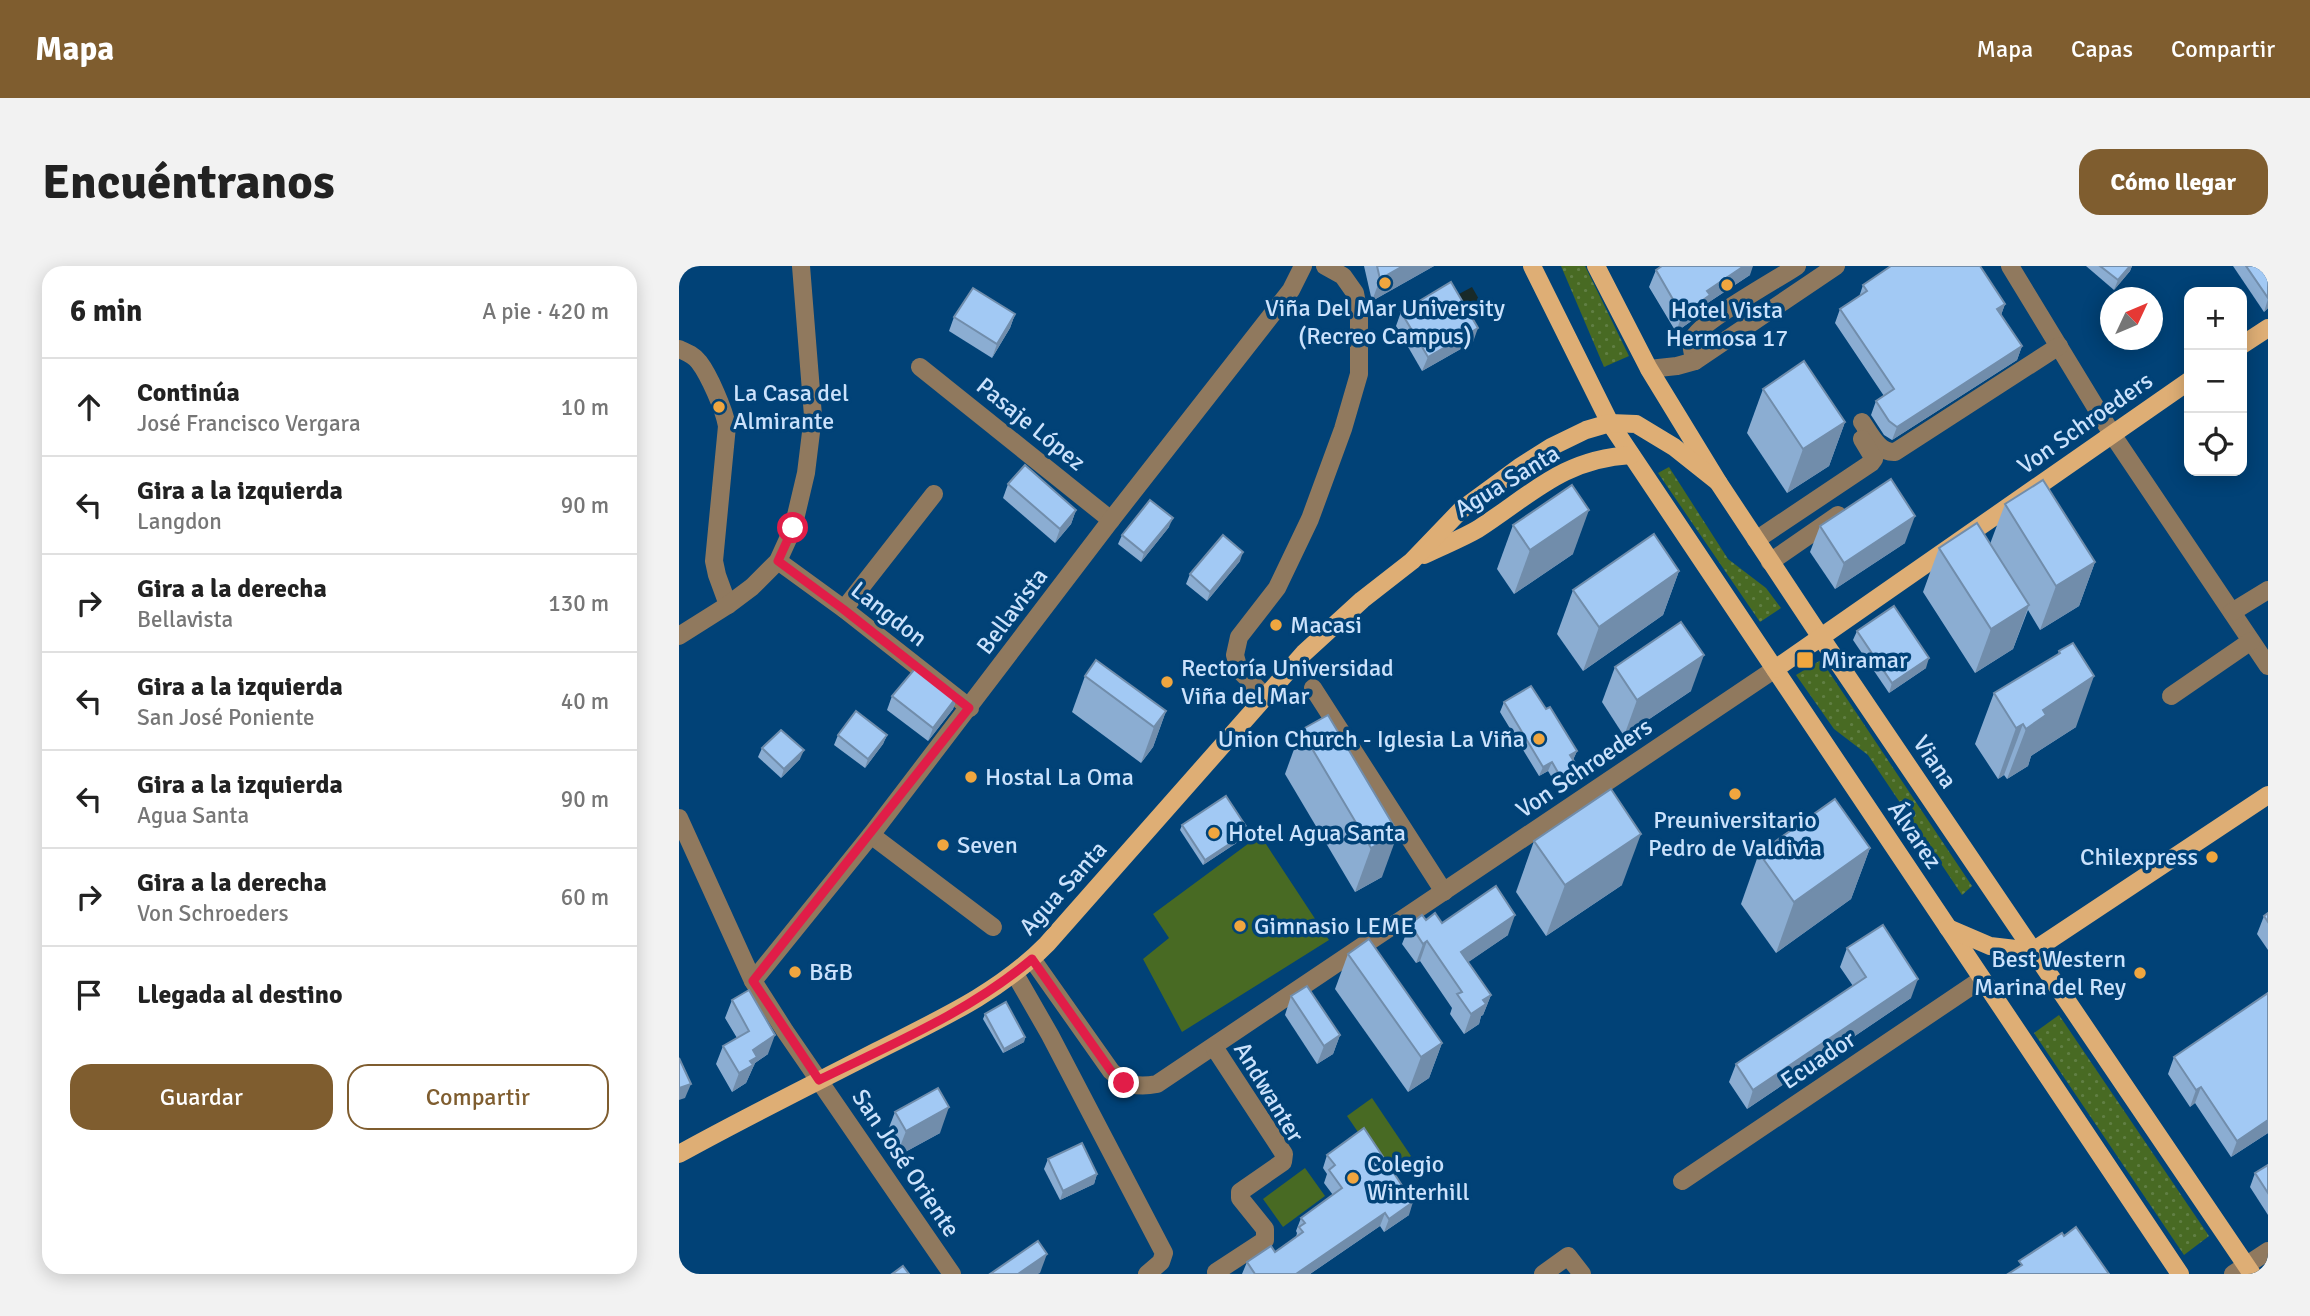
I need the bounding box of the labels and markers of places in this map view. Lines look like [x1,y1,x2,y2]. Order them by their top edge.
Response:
marker: Viña Del Mar University (Recreo Campus) [1377,275,1393,291]
marker: Hotel Vista Hermosa 17 [1719,277,1735,293]
place label: Viña Del Mar University (Recreo Campus) [1265,293,1505,351]
place label: Hotel Vista Hermosa 17 [1666,295,1788,353]
place label: La Casa del Almirante [733,378,849,436]
marker: La Casa del Almirante [711,399,727,415]
place label: Macasi [1290,610,1362,640]
marker: Macasi [1268,617,1284,633]
place label: Miramar [1821,645,1908,675]
marker: Miramar [1795,650,1815,670]
place label: Rectoría Universidad Viña del Mar [1181,653,1394,711]
marker: Rectoría Universidad Viña del Mar [1159,674,1175,690]
place label: Union Church - Iglesia La Viña [1218,724,1525,754]
marker: Union Church - Iglesia La Viña [1531,731,1547,747]
place label: Hostal La Oma [985,762,1134,792]
marker: Hostal La Oma [963,769,979,785]
marker: Preuniversitario Pedro de Valdivia [1727,786,1743,802]
place label: Preuniversitario Pedro de Valdivia [1648,805,1822,863]
place label: Hotel Agua Santa [1228,818,1406,848]
marker: Hotel Agua Santa [1206,825,1222,841]
place label: Seven [957,830,1018,860]
marker: Seven [935,837,951,853]
place label: Chilexpress [2080,842,2198,872]
marker: Chilexpress [2204,849,2220,865]
place label: Gimnasio LEME [1254,911,1414,941]
marker: Gimnasio LEME [1232,918,1248,934]
place label: Best Western Marina del Rey [1974,944,2126,1002]
place label: B&B [809,957,853,987]
marker: B&B [787,964,803,980]
marker: Best Western Marina del Rey [2132,965,2148,981]
place label: Colegio Winterhill [1367,1149,1469,1207]
marker: Colegio Winterhill [1345,1170,1361,1186]

